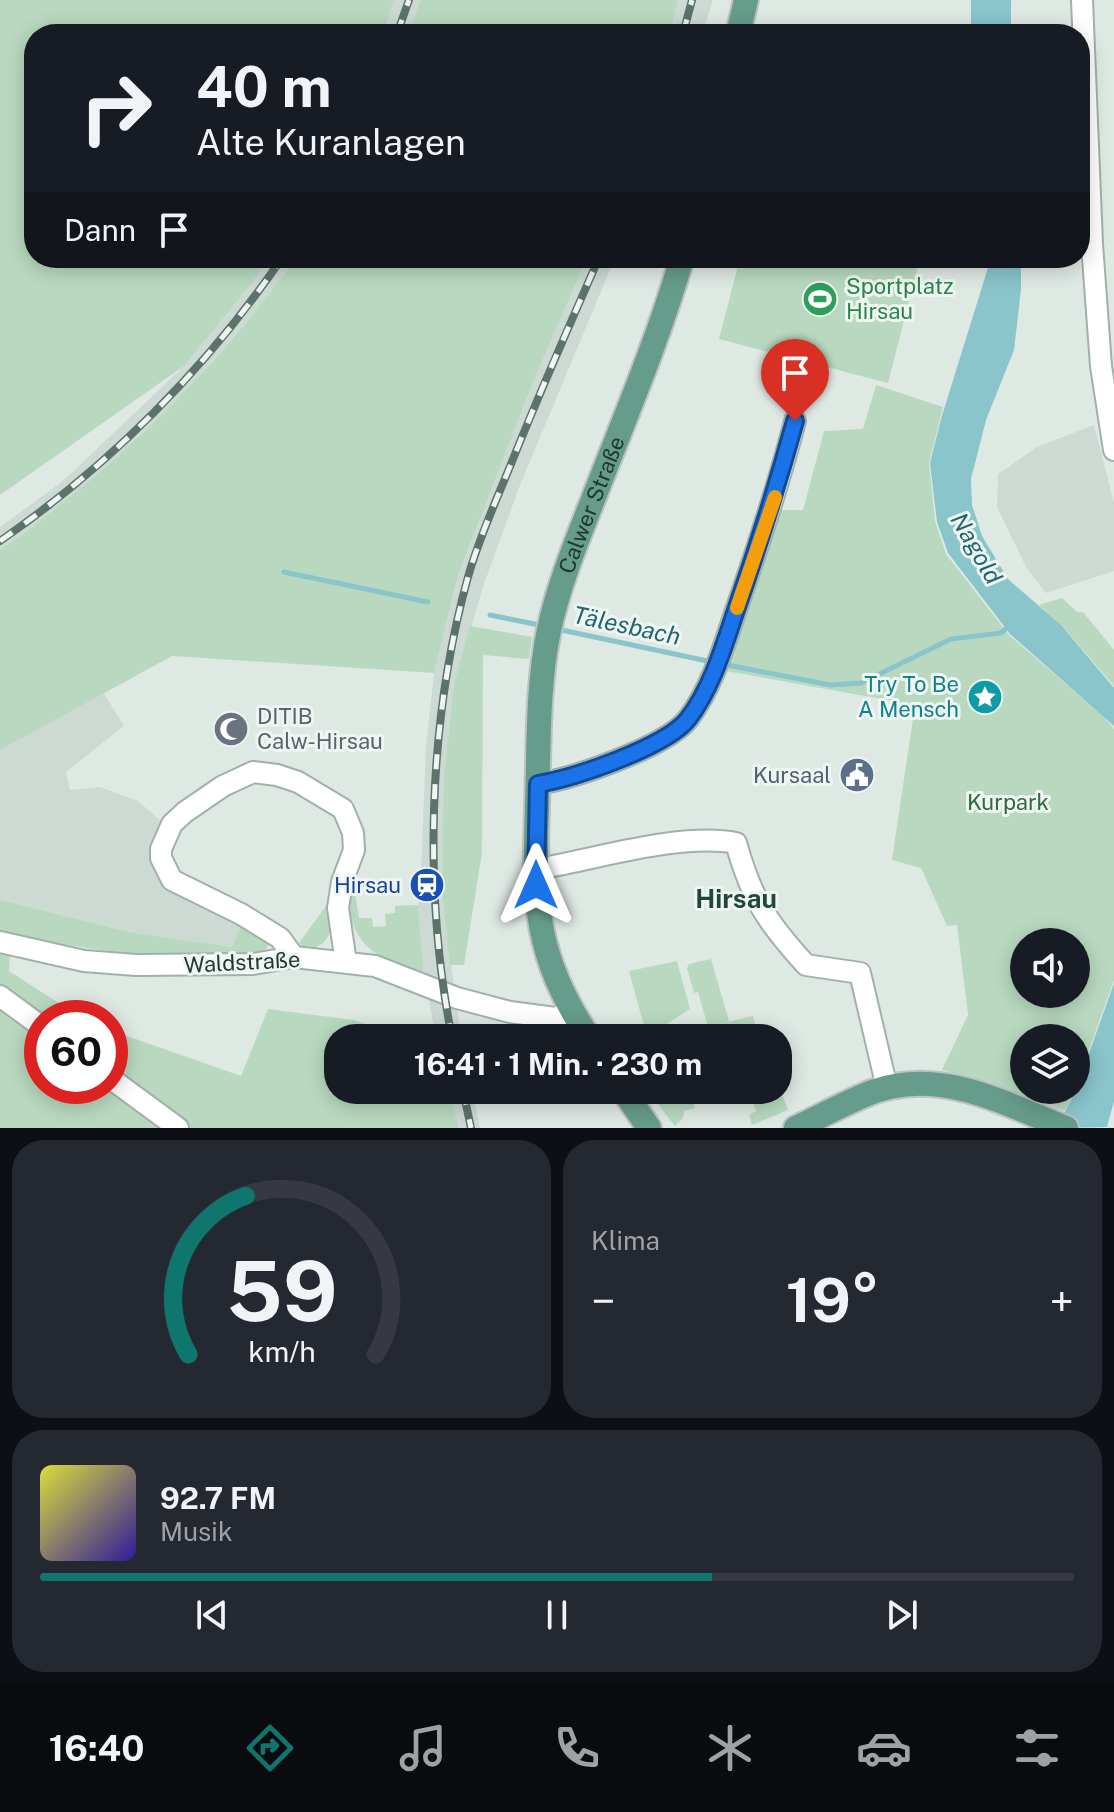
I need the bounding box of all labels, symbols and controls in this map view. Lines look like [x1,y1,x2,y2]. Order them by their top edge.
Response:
text: 40 m [196,54,332,120]
icon: right [64,56,168,160]
text: Alte Kuranlagen [196,121,466,163]
icon: arrive [152,208,196,252]
text: Dann [64,212,136,248]
place label: Sportplatz Hirsau [846,273,954,324]
sports icon: Sportplatz Hirsau [801,280,839,318]
pin [761,339,829,421]
icon: arrive [773,351,817,395]
street label: Calwer Straße [553,432,630,577]
water label: Nagold [945,507,1009,589]
water label: Tälesbach [571,600,683,650]
place label: Try To Be A Mensch [858,671,959,722]
place icon: Try To Be A Mensch [966,678,1004,716]
place label: DITIB Calw-Hirsau [257,703,383,754]
mosque icon: DITIB Calw-Hirsau [212,710,250,748]
public building icon: Kursaal [838,756,876,794]
place label: Kursaal [753,762,831,788]
park label: Kurpark [967,789,1049,815]
position arrow [494,843,578,927]
station icon: Hirsau [408,866,446,904]
place label: Hirsau [334,872,401,898]
district label: Hirsau [695,883,777,914]
map controls [1010,928,1090,1104]
button: sound [1010,928,1090,1008]
street label: Waldstraße [183,946,301,978]
speed limit sign: 60 [24,1000,128,1104]
button: layers [1010,1024,1090,1104]
text: 16:41 · 1 Min. · 230 m [414,1046,702,1082]
text: Klima [591,1225,660,1256]
text: 59 [226,1242,337,1340]
text: 19° [786,1265,879,1336]
text: − [591,1275,615,1327]
text: + [1050,1275,1074,1327]
text: km/h [248,1335,315,1368]
text: 92.7 FM [160,1480,276,1516]
text: Musik [160,1516,232,1547]
icon: previous [190,1593,234,1637]
icon: pause [535,1593,579,1637]
icon: next [880,1593,924,1637]
icon: directions [242,1720,298,1776]
icon: music [395,1720,451,1776]
icon: phone [549,1720,605,1776]
icon: climate [702,1720,758,1776]
icon: car [856,1720,912,1776]
icon: filters [1009,1720,1065,1776]
text: 16:40 [49,1727,144,1769]

